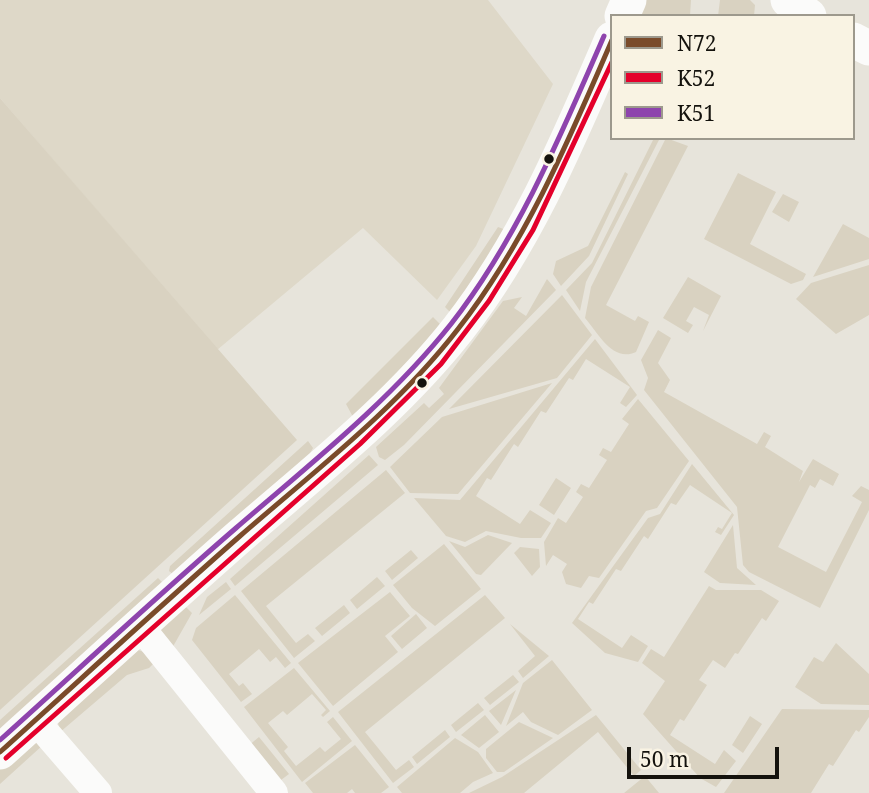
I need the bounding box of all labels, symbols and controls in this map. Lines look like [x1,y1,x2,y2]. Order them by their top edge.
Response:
legend [610,14,855,140]
text: N72 [677,29,717,57]
text: K52 [677,64,715,92]
text: K51 [677,99,715,127]
unlabelled marker [542,152,556,166]
unlabelled marker [415,376,429,390]
scale bar [631,734,783,778]
text: 50 m [640,745,689,773]

